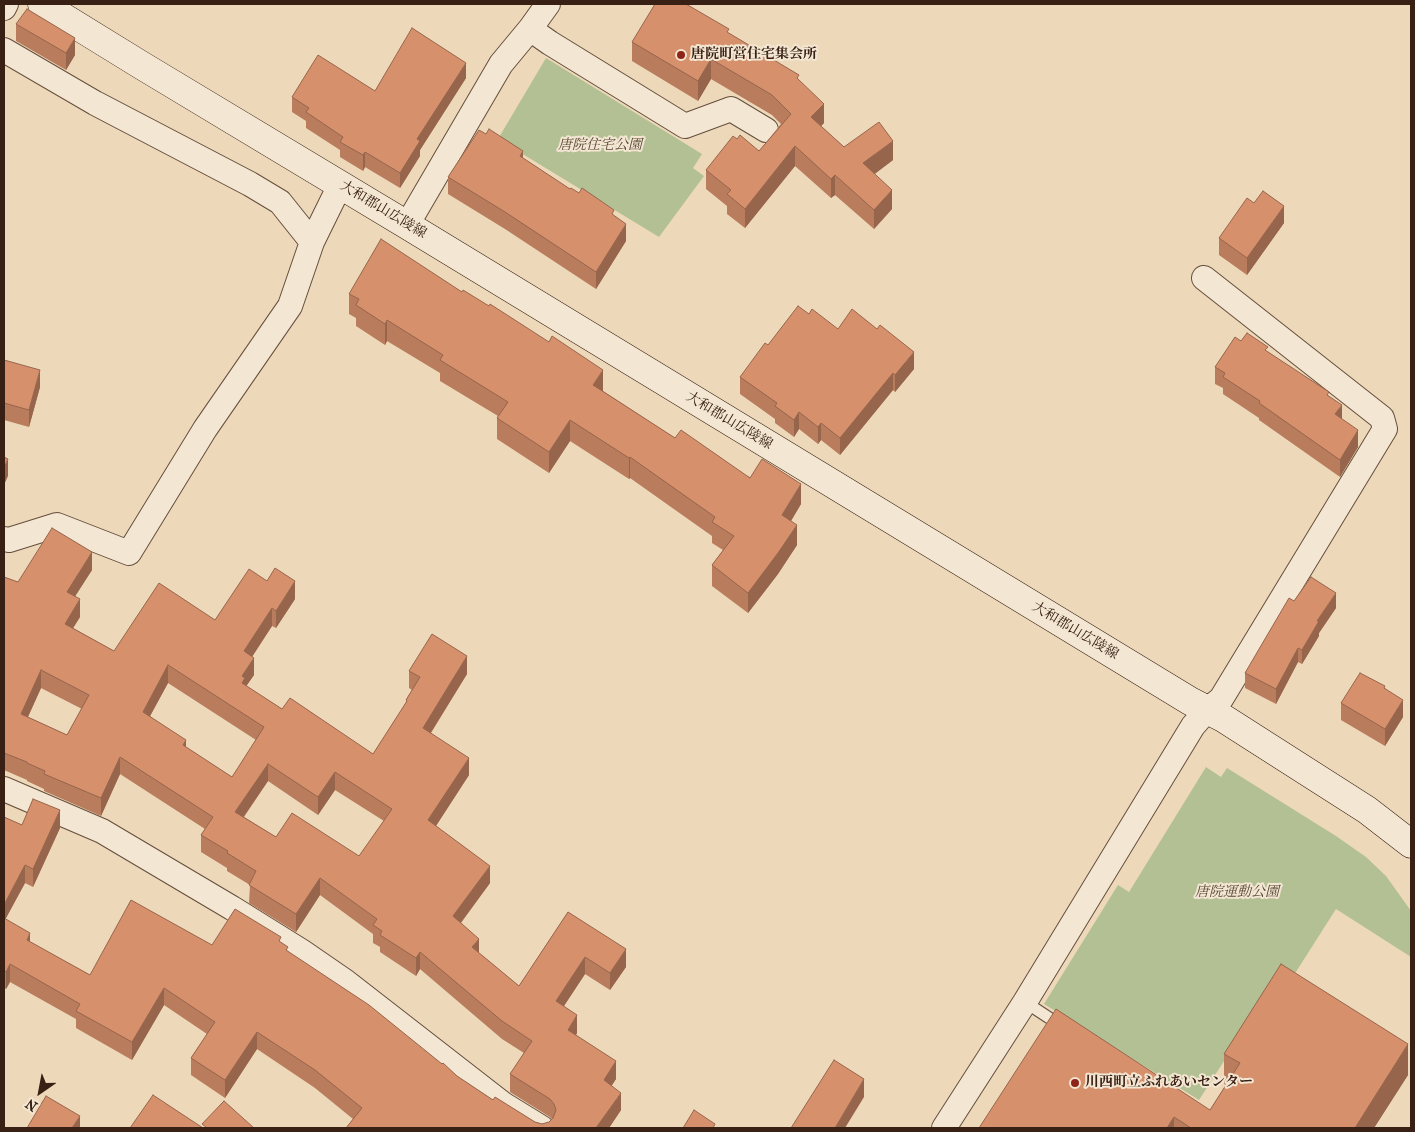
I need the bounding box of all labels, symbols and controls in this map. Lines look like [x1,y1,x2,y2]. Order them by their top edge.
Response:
place label: 唐院町営住宅集会所 [691,47,817,63]
marker: 唐院町営住宅集会所 [675,49,687,61]
park label: 唐院住宅公園 [558,138,642,154]
street label: 大和郡山広陵線 [337,178,429,242]
street label: 大和郡山広陵線 [683,389,775,453]
street label: 大和郡山広陵線 [1029,599,1121,663]
park label: 唐院運動公園 [1195,885,1279,901]
north arrow [15,1067,65,1117]
place label: 川西町立ふれあいセンター [1085,1075,1253,1091]
marker: 川西町立ふれあいセンター [1069,1077,1081,1089]
text: N [22,1095,41,1115]

